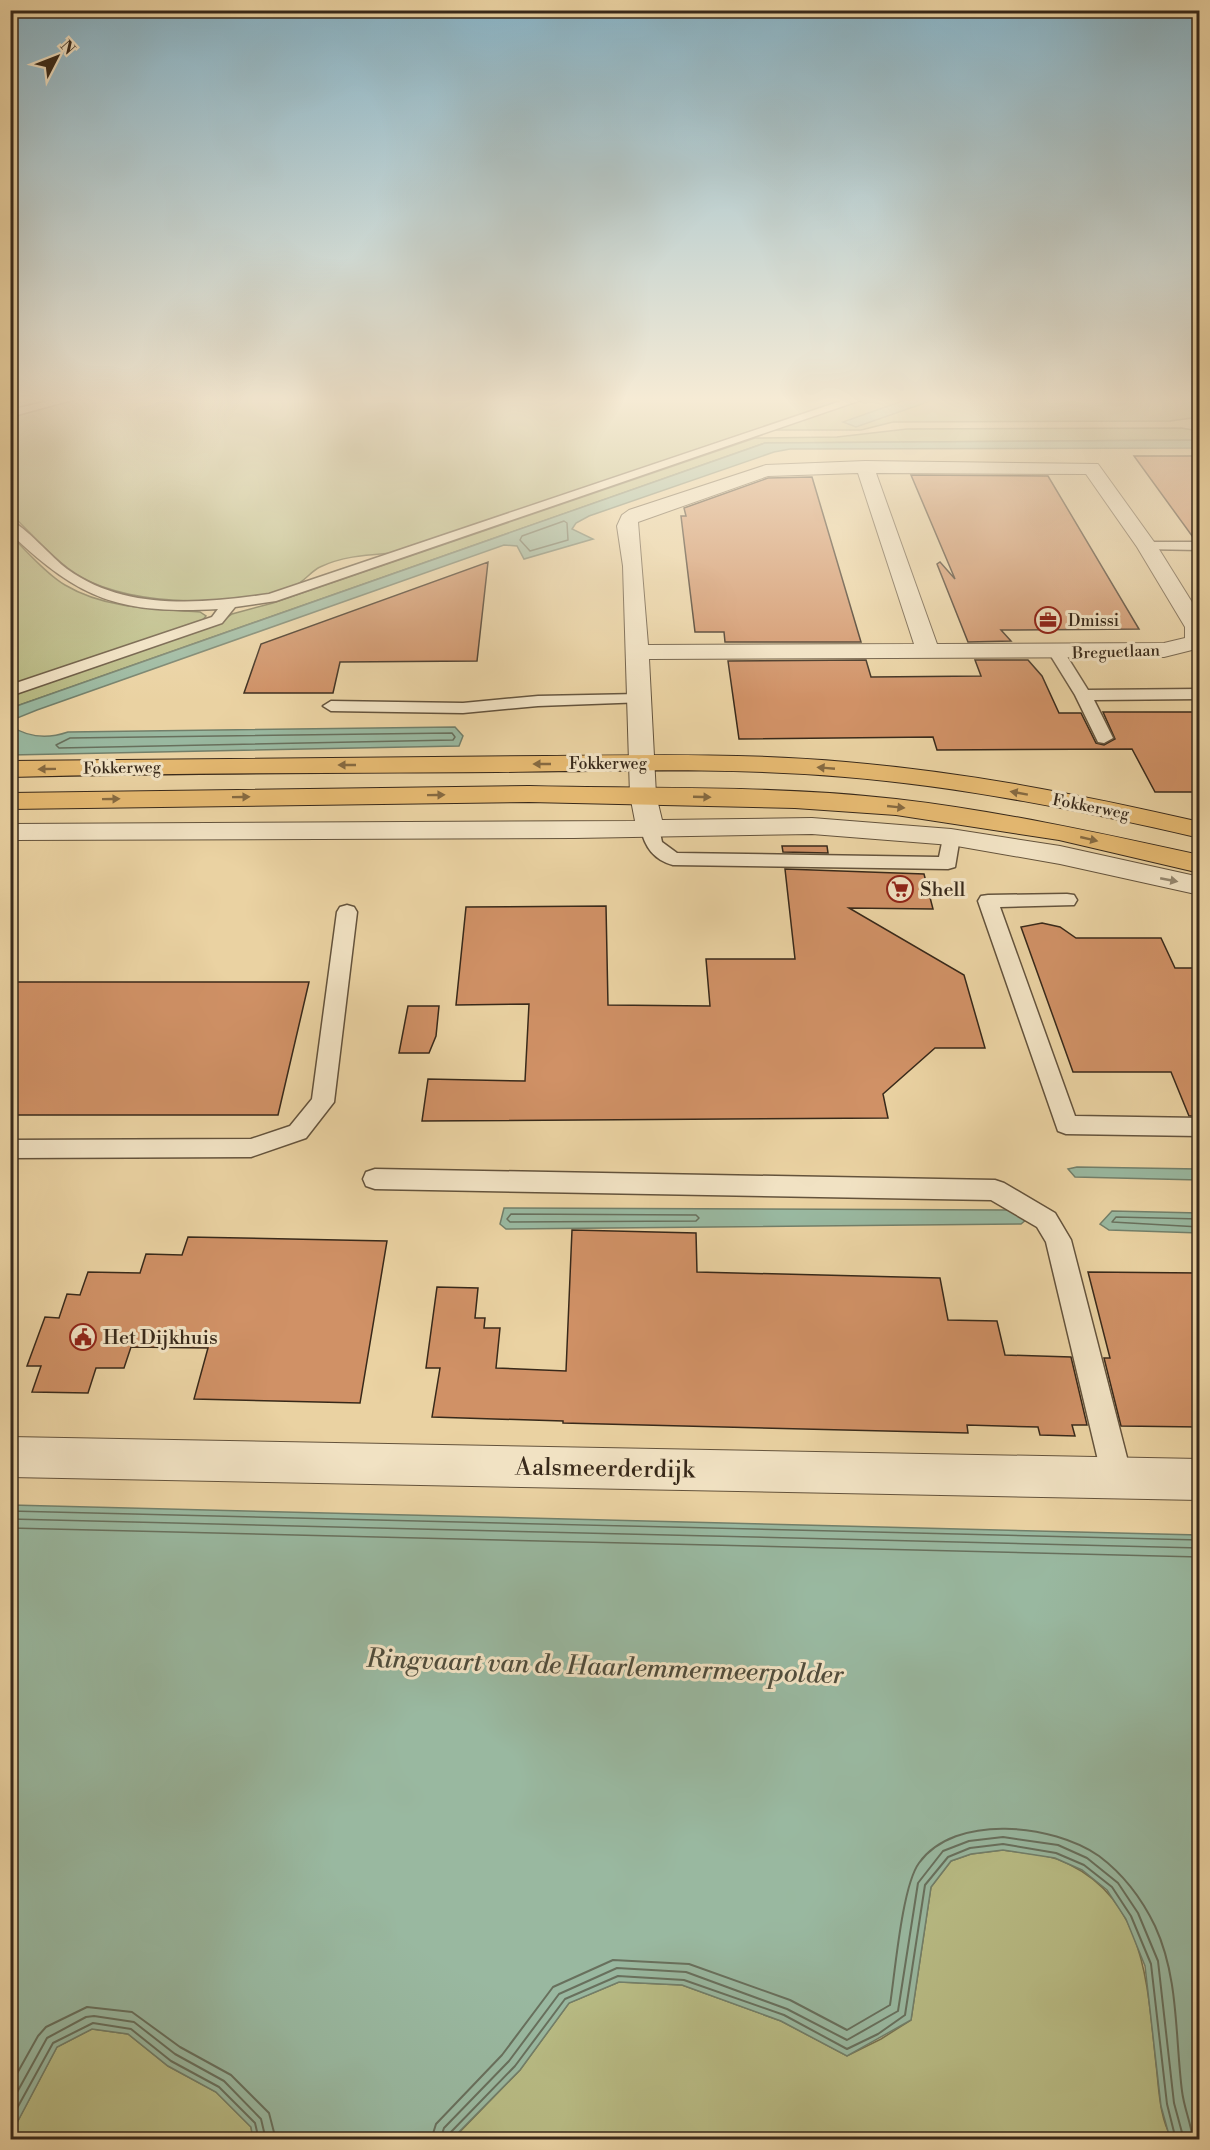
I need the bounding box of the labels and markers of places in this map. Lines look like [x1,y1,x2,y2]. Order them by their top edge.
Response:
office icon: Dmissi [1033,605,1063,635]
place label: Dmissi [1068,611,1119,631]
supermarket icon: Shell [885,874,915,904]
place label: Shell [920,878,965,903]
public building icon: Het Dijkhuis [68,1322,98,1352]
place label: Het Dijkhuis [103,1326,218,1351]

